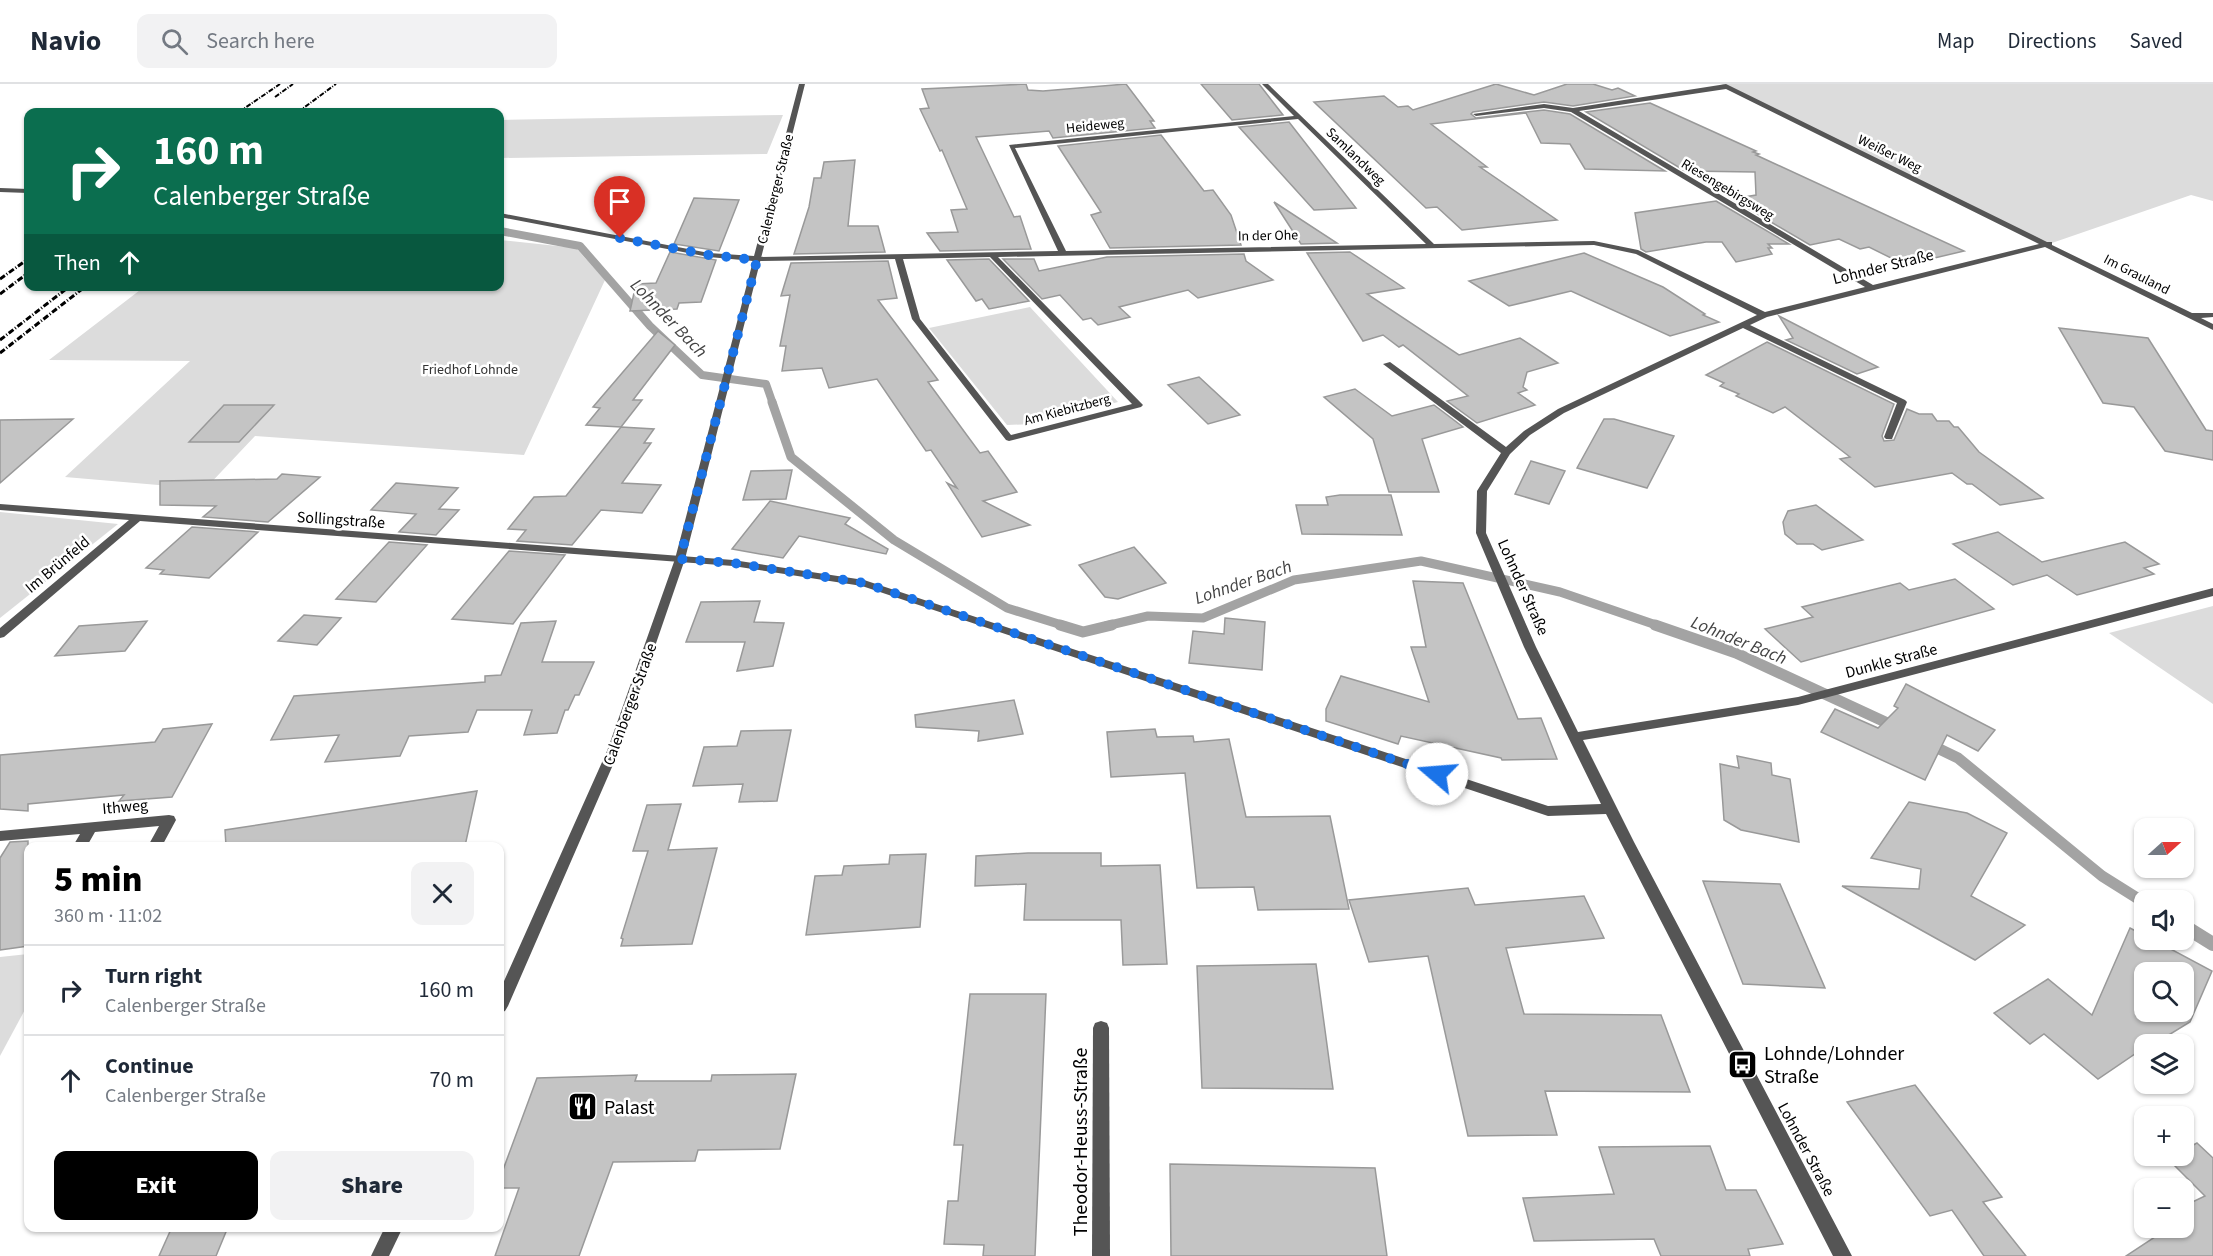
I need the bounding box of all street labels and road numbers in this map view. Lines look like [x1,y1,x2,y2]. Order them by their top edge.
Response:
street label: Heideweg [1065,113,1125,139]
street label: Samlandweg [1321,123,1390,190]
street label: Weißer Weg [1854,130,1925,178]
street label: Calenberger Straße [753,132,799,246]
street label: Riesengebirgsweg [1677,154,1778,226]
street label: In der Ohe [1238,225,1298,247]
street label: Lohnder Straße [1830,244,1936,290]
street label: Im Grauland [2100,250,2173,300]
street label: Am Kiebitzberg [1022,389,1113,431]
street label: Sollingstraße [296,506,386,534]
street label: Im Brünfeld [21,531,95,598]
street label: Lohnder Straße [1492,536,1554,639]
street label: Dunkle Straße [1843,638,1940,684]
street label: Calenberger Straße [598,640,662,769]
street label: Ithweg [101,794,149,820]
street label: Theodor-Heuss-Straße [1067,1048,1095,1236]
street label: Lohnder Straße [1772,1099,1840,1200]

